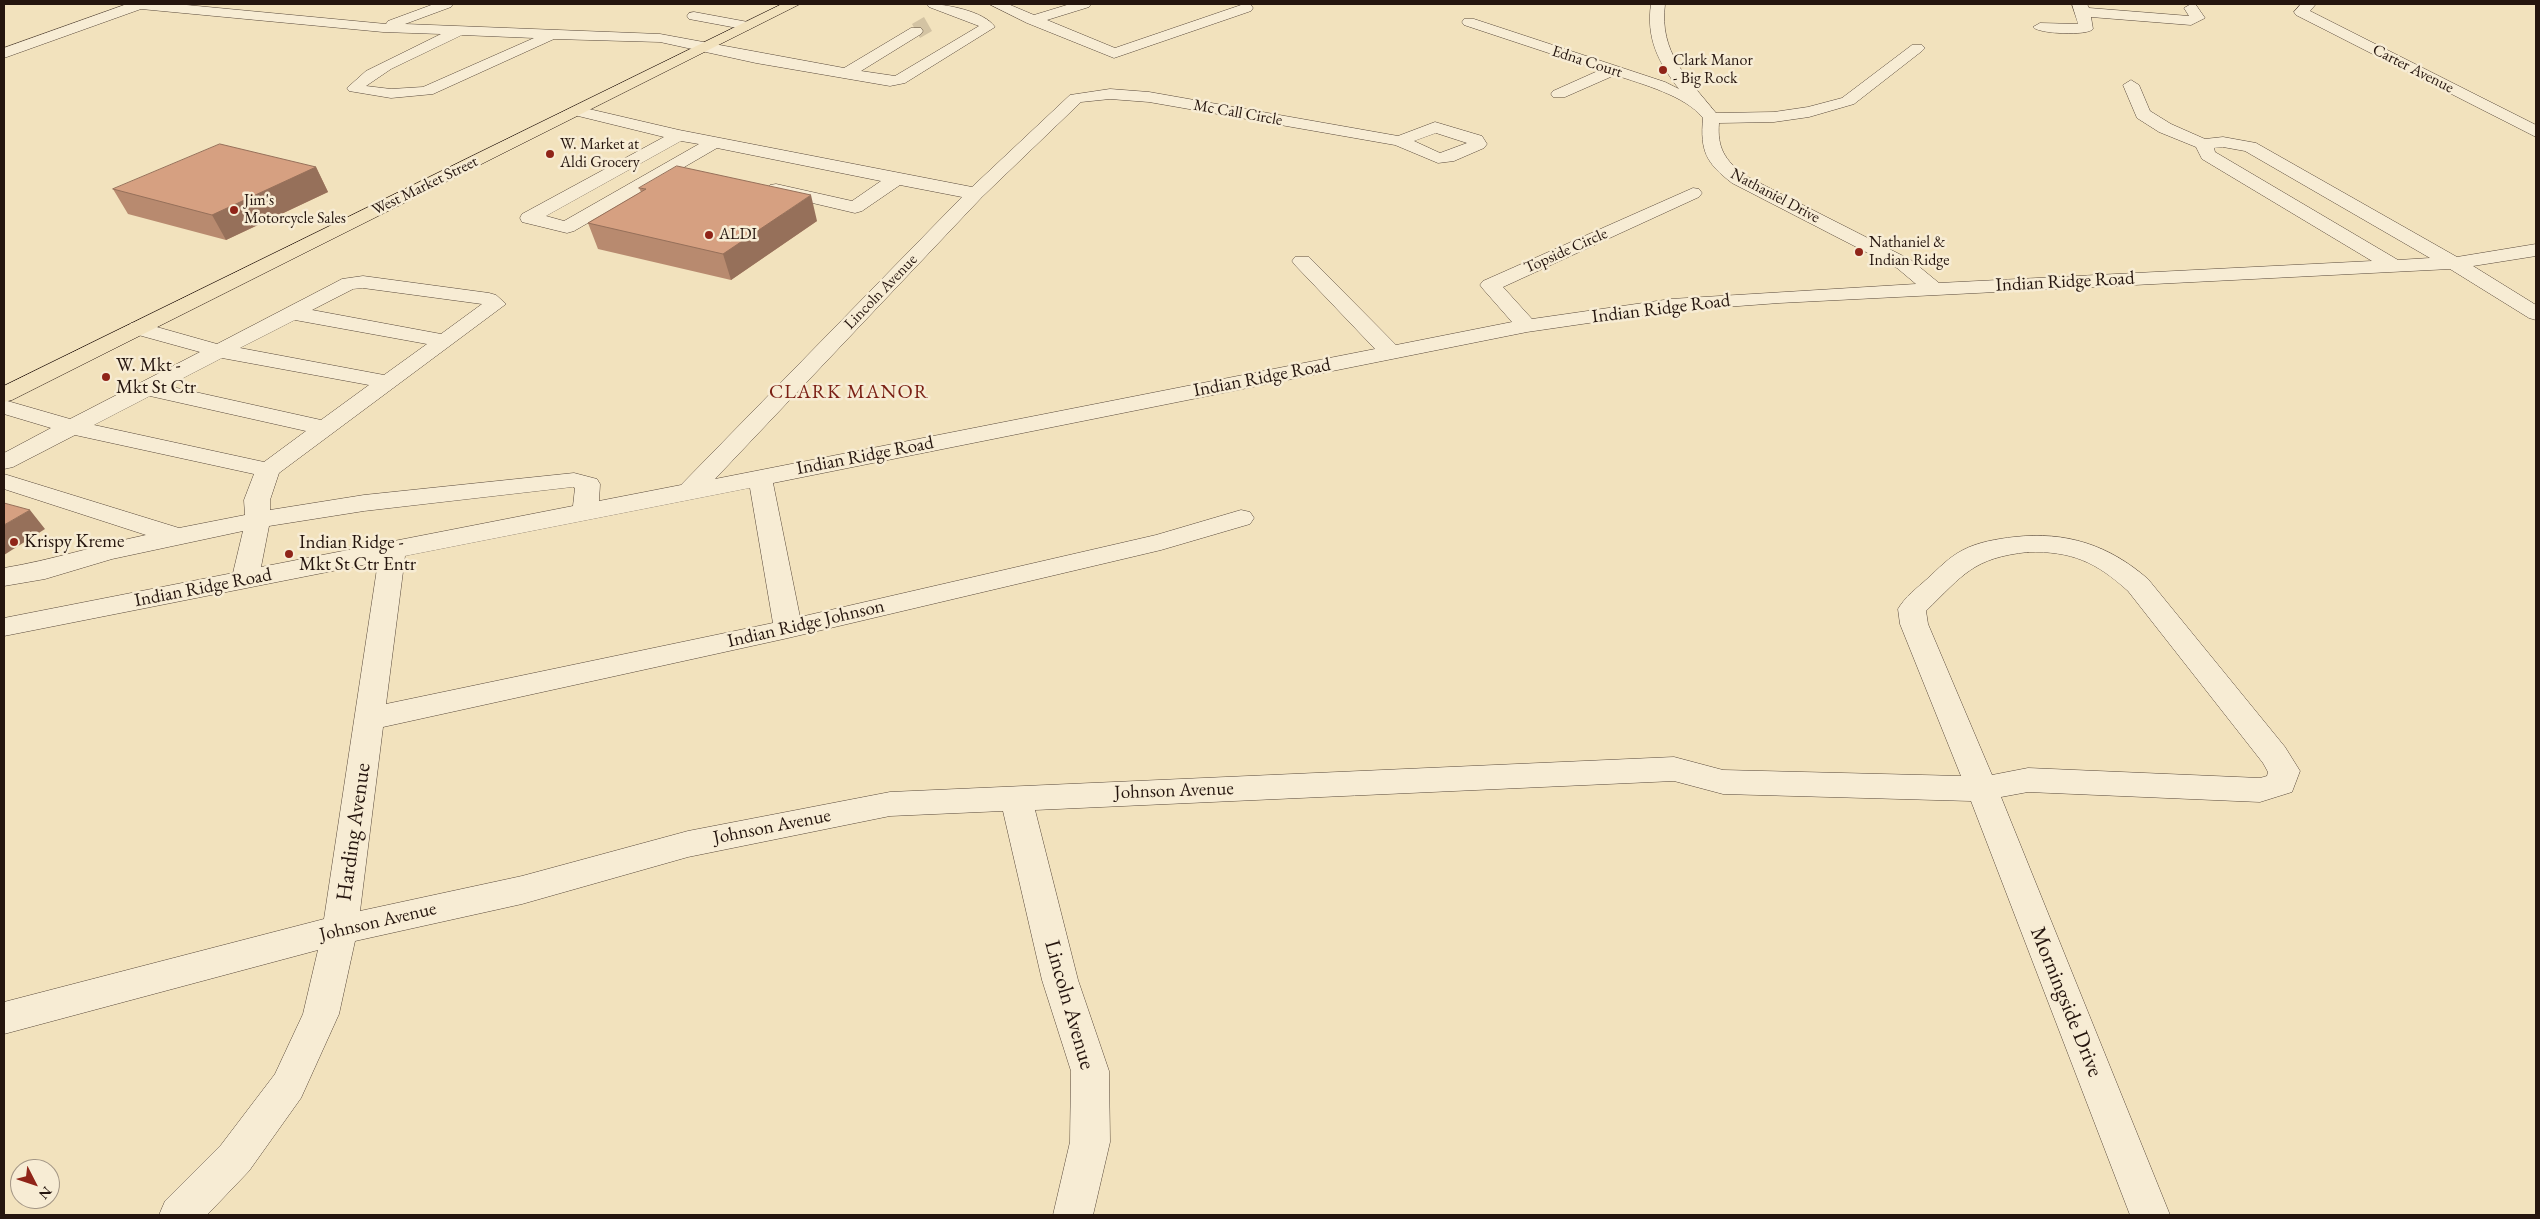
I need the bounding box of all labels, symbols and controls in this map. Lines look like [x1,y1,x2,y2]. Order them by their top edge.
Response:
street label: Carter Avenue [2369,40,2457,98]
street label: Edna Court [1549,42,1625,82]
place label: Clark Manor - Big Rock [1673,51,1753,89]
marker: Clark Manor - Big Rock [1657,64,1669,76]
street label: Mc Call Circle [1192,96,1284,130]
place label: W. Market at Aldi Grocery [560,135,640,173]
marker: W. Market at Aldi Grocery [544,148,556,160]
street label: West Market Street [369,152,481,220]
street label: Nathaniel Drive [1727,164,1823,228]
place label: Jim's Motorcycle Sales [244,191,346,229]
marker: Jim's Motorcycle Sales [228,204,240,216]
street label: Topside Circle [1521,224,1611,278]
place label: ALDI [719,225,757,245]
marker: ALDI [703,229,715,241]
place label: Nathaniel & Indian Ridge [1869,233,1950,271]
marker: Nathaniel & Indian Ridge [1853,246,1865,258]
street label: Lincoln Avenue [840,250,922,334]
street label: Indian Ridge Road [1995,267,2135,297]
street label: Indian Ridge Road [1591,289,1731,329]
street label: Indian Ridge Road [1191,354,1333,402]
place label: W. Mkt - Mkt St Ctr [116,355,196,399]
marker: W. Mkt - Mkt St Ctr [100,371,112,383]
district label: CLARK MANOR [768,381,930,405]
street label: Indian Ridge Road [794,432,936,480]
place label: Krispy Kreme [24,531,124,553]
place label: Indian Ridge - Mkt St Ctr Entr [299,532,416,576]
marker: Krispy Kreme [8,536,20,548]
marker: Indian Ridge - Mkt St Ctr Entr [283,548,295,560]
street label: Indian Ridge Road [132,564,274,612]
street label: Indian Ridge Johnson [725,595,887,653]
street label: Harding Avenue [331,761,377,903]
street label: Johnson Avenue [1114,778,1234,804]
street label: Johnson Avenue [711,804,833,850]
street label: Johnson Avenue [317,897,439,947]
street label: Morningside Drive [2024,923,2108,1081]
street label: Lincoln Avenue [1038,937,1100,1073]
north arrow [10,1159,60,1209]
text: N [35,1183,56,1203]

